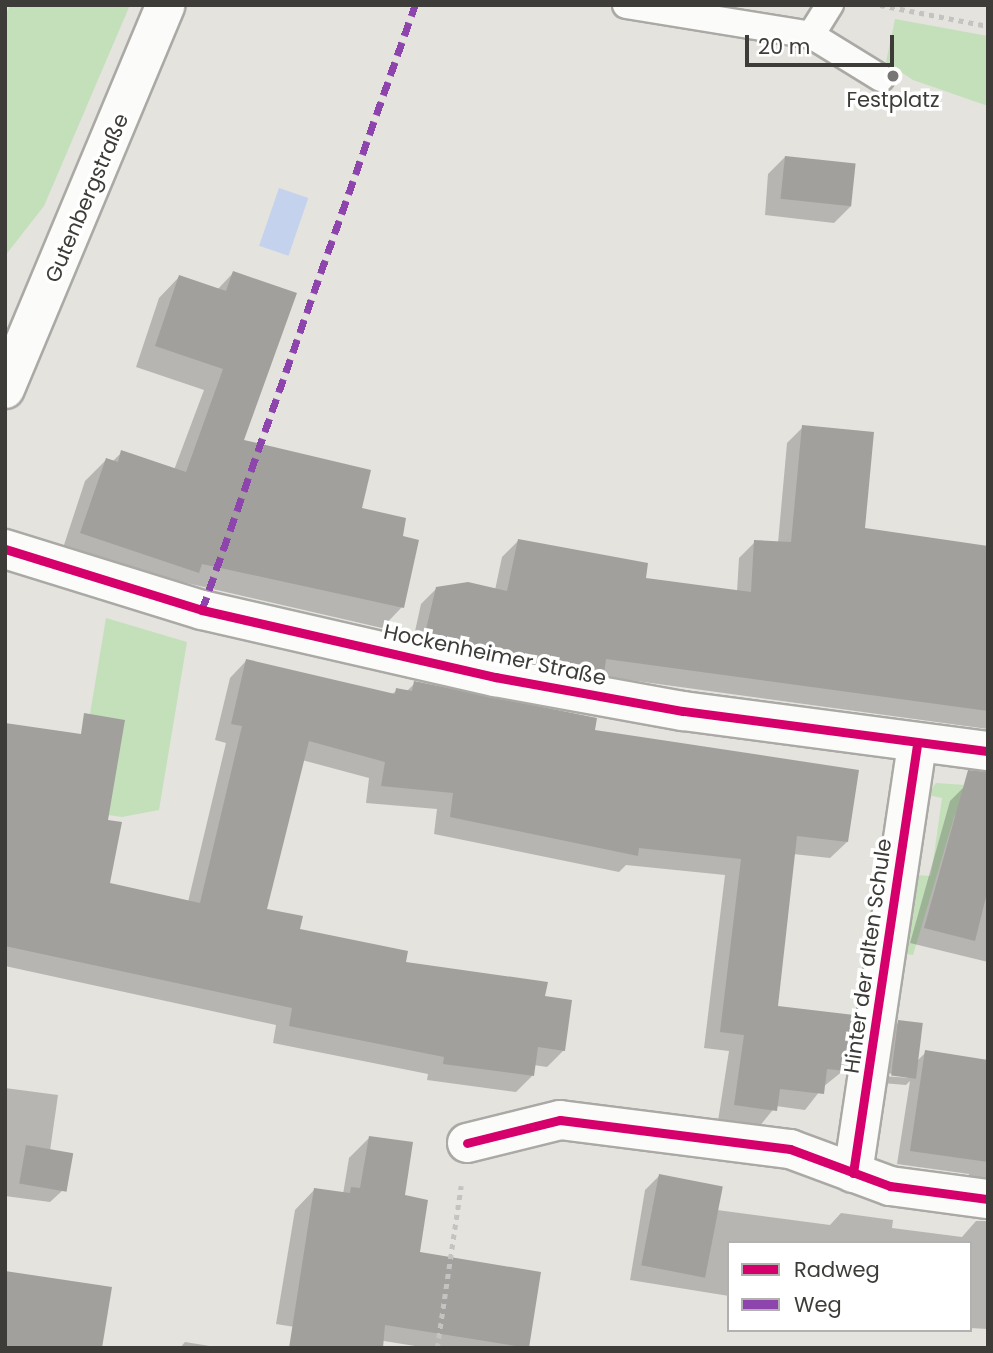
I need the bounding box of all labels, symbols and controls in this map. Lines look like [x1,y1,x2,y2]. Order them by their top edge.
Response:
scale bar [748,21,897,65]
text: 20 m [758,32,811,61]
marker: Festplatz [885,68,901,84]
place label: Festplatz [847,87,939,113]
street label: Gutenbergstraße [40,110,134,286]
street label: Hockenheimer Straße [381,619,609,691]
street label: Hinter der alten Schule [839,837,897,1075]
legend [727,1241,972,1332]
text: Radweg [794,1255,880,1284]
text: Weg [794,1290,842,1319]

